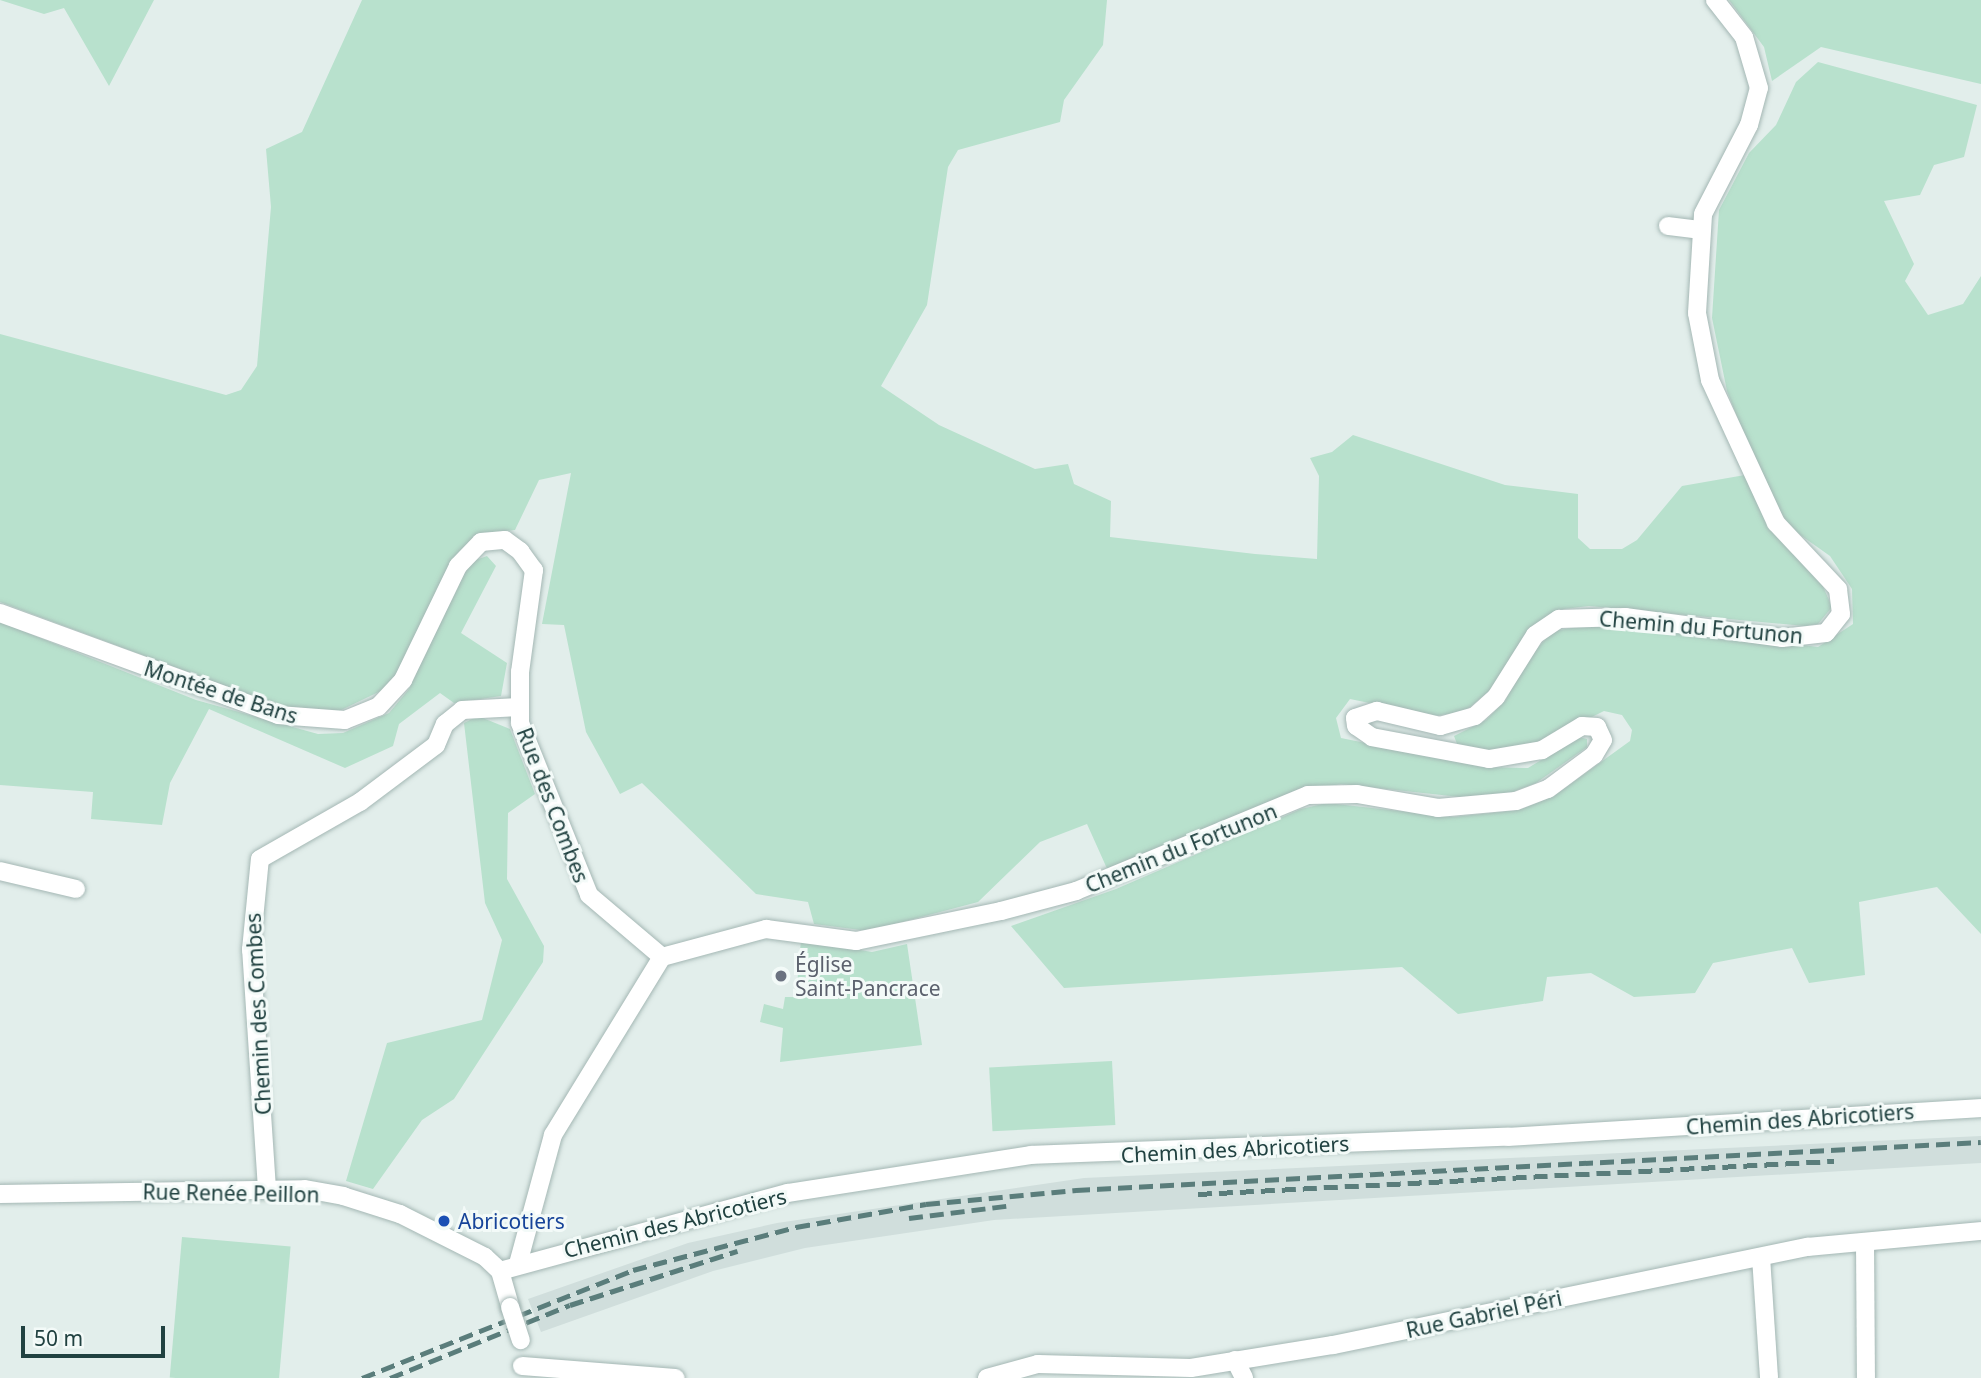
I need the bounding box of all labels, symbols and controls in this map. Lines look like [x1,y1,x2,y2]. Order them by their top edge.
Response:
street label: Chemin du Fortunon [1598,606,1804,648]
street label: Montée de Bans [141,655,301,729]
street label: Rue des Combes [512,724,594,886]
street label: Chemin du Fortunon [1082,798,1280,898]
street label: Chemin des Combes [240,912,276,1116]
place label: Église Saint-Pancrace [795,951,941,1001]
marker: Église Saint-Pancrace [773,968,789,984]
street label: Chemin des Abricotiers [1685,1098,1915,1140]
street label: Chemin des Abricotiers [1120,1130,1350,1168]
street label: Rue Renée Peillon [142,1179,320,1207]
street label: Chemin des Abricotiers [561,1183,789,1263]
place label: Abricotiers [458,1208,565,1234]
marker: Abricotiers [436,1213,452,1229]
street label: Rue Gabriel Péri [1404,1285,1564,1343]
scale bar [24,1312,168,1356]
text: 50 m [34,1324,83,1352]

